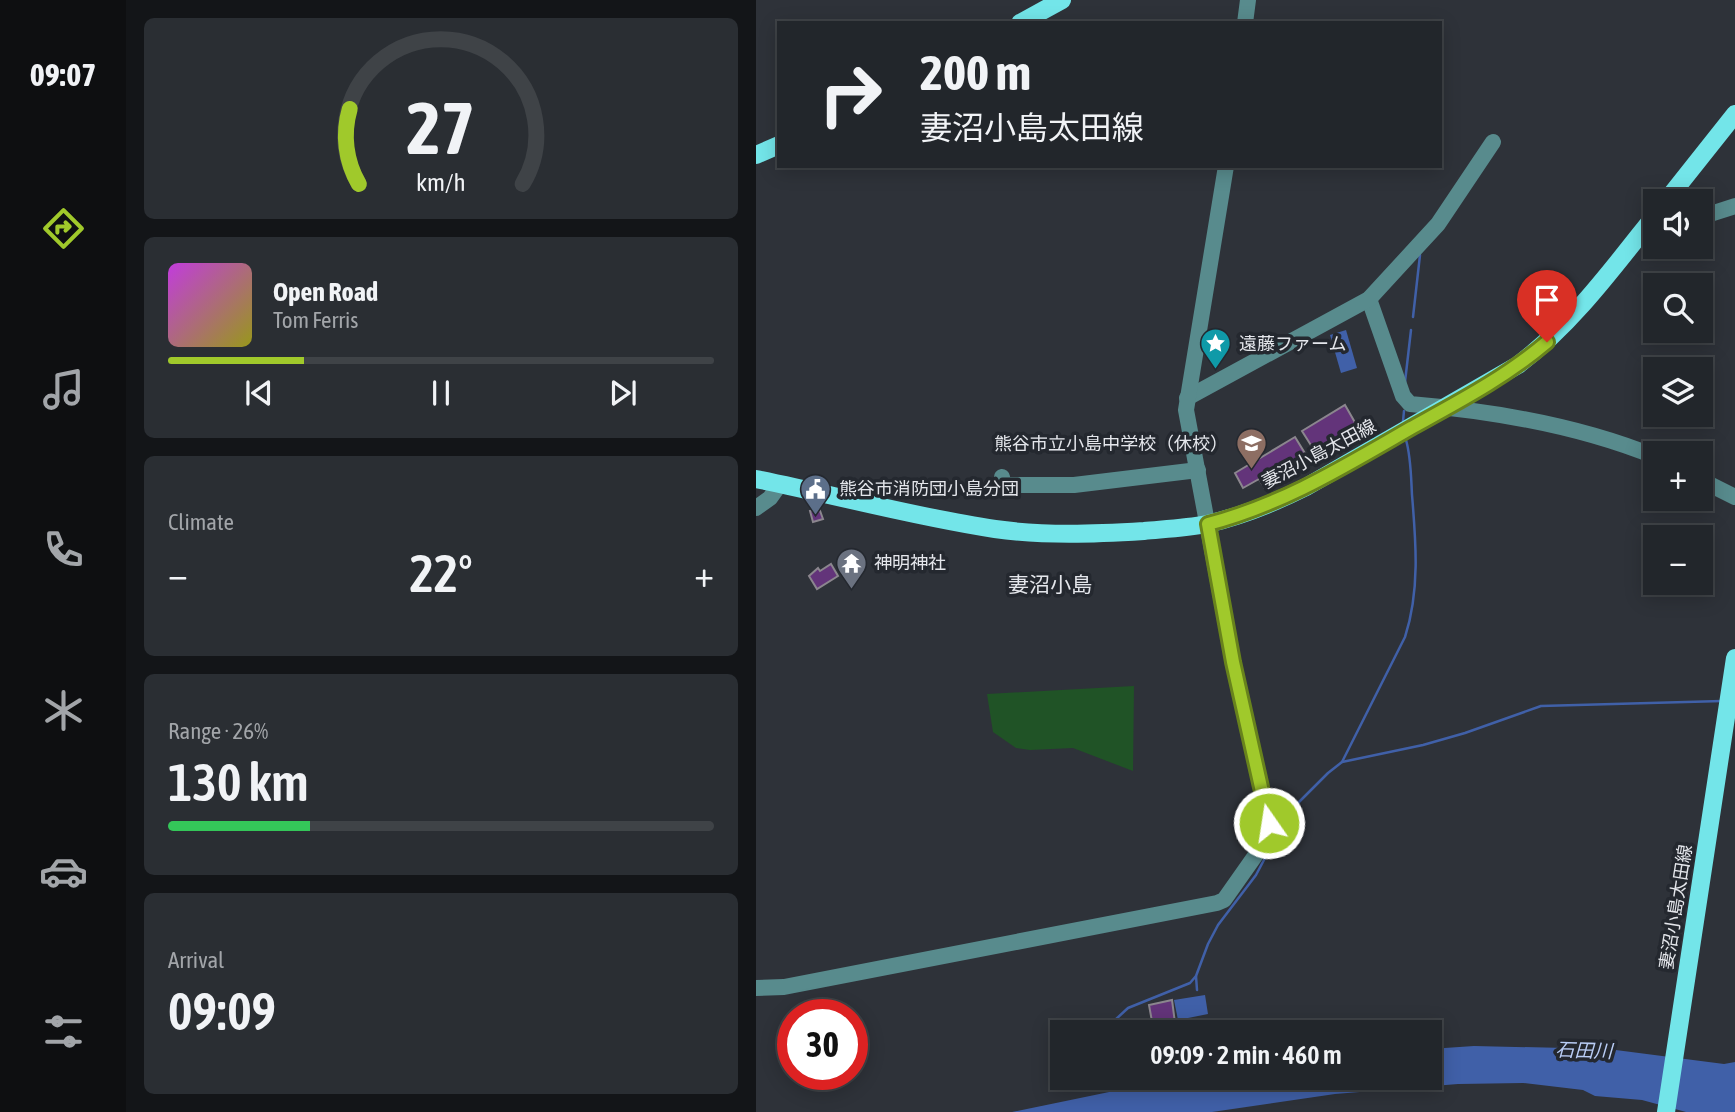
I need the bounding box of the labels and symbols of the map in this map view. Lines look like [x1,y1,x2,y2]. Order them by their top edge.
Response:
pin [1517,270,1577,342]
place icon: 遠藤ファーム [1199,327,1233,371]
place label: 遠藤ファーム [1239,333,1346,354]
street label: 妻沼小島太田線 [1258,415,1379,492]
school or university icon: 熊谷市立小島中学校（休校） [1234,427,1268,471]
place label: 熊谷市立小島中学校（休校） [994,433,1228,454]
public building icon: 熊谷市消防団小島分団 [799,472,833,516]
place label: 熊谷市消防団小島分団 [839,478,1019,499]
temple icon: 神明神社 [834,546,868,590]
place label: 神明神社 [874,552,946,573]
district label: 妻沼小島 [1008,572,1092,596]
position arrow [1232,786,1306,860]
street label: 妻沼小島太田線 [1655,843,1696,971]
speed limit sign: 30 [777,999,868,1090]
water label: 石田川 [1555,1038,1615,1062]

